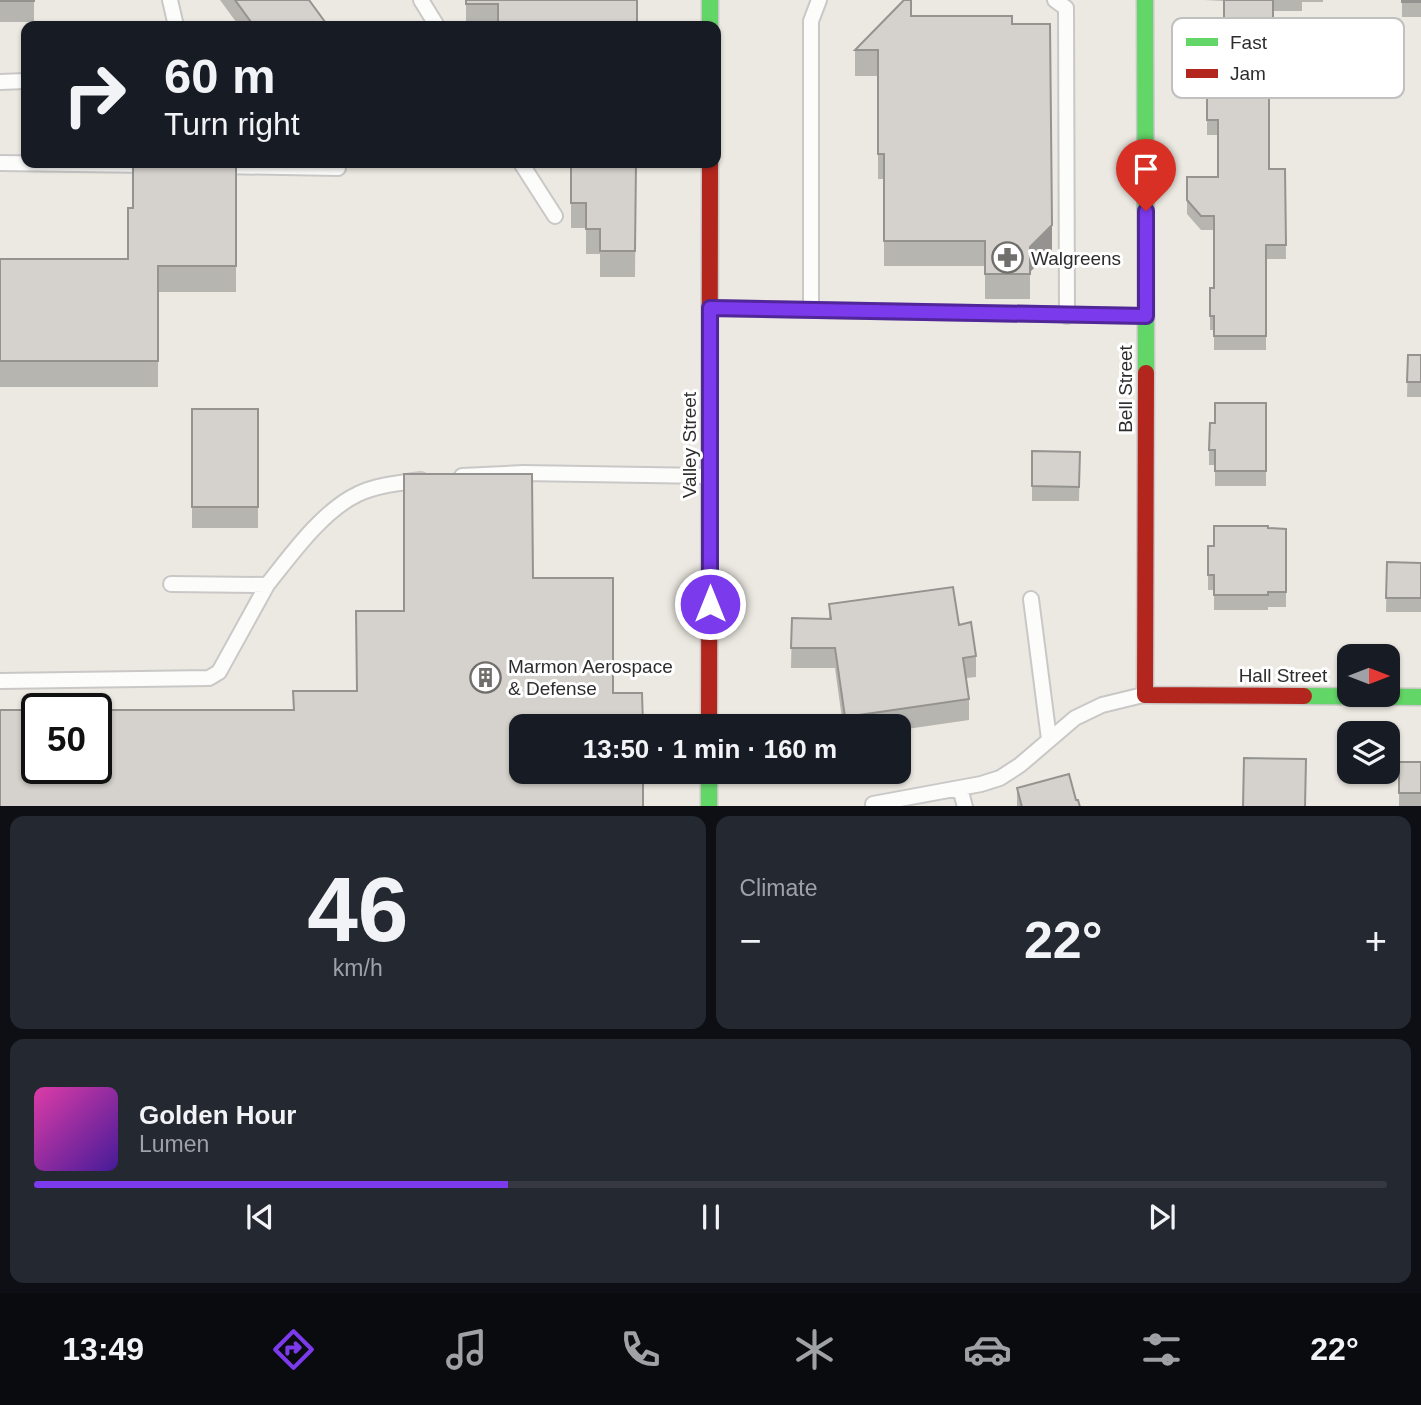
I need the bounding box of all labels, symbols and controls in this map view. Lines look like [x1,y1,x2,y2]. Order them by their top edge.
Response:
legend [1172,18,1404,98]
text: Fast [1230,32,1268,53]
icon: right [49,49,140,140]
text: 60 m [164,49,276,103]
text: Jam [1230,63,1266,84]
text: Turn right [164,106,300,142]
pin [1116,139,1176,211]
icon: arrive [1127,150,1165,188]
pharmacy icon: Walgreens [991,241,1025,275]
place label: Walgreens [1031,248,1121,269]
street label: Bell Street [1115,344,1136,433]
street label: Valley Street [679,391,700,498]
position arrow [673,567,747,641]
north arrow [1337,644,1400,707]
map controls [1337,644,1400,784]
place label: Marmon Aerospace & Defense [508,656,673,699]
building icon: Marmon Aerospace & Defense [468,660,502,694]
street label: Hall Street [1239,665,1328,686]
speed limit sign: 50 [21,693,112,784]
button: layers [1337,721,1400,784]
text: 13:50 · 1 min · 160 m [583,734,837,764]
text: 46 [307,859,408,960]
text: Climate [740,875,817,901]
text: 22° [1024,911,1103,969]
text: − [740,920,762,962]
text: + [1365,920,1387,962]
text: km/h [333,955,383,981]
text: Golden Hour [139,1100,296,1130]
text: Lumen [139,1131,209,1157]
icon: previous [241,1198,279,1236]
icon: pause [692,1198,730,1236]
icon: next [1143,1198,1181,1236]
icon: directions [269,1325,318,1374]
icon: music [442,1325,491,1374]
icon: phone [616,1325,665,1374]
icon: climate [790,1325,839,1374]
icon: car [963,1325,1012,1374]
icon: filters [1137,1325,1186,1374]
text: 13:49 [62,1331,144,1367]
text: 22° [1310,1331,1359,1367]

